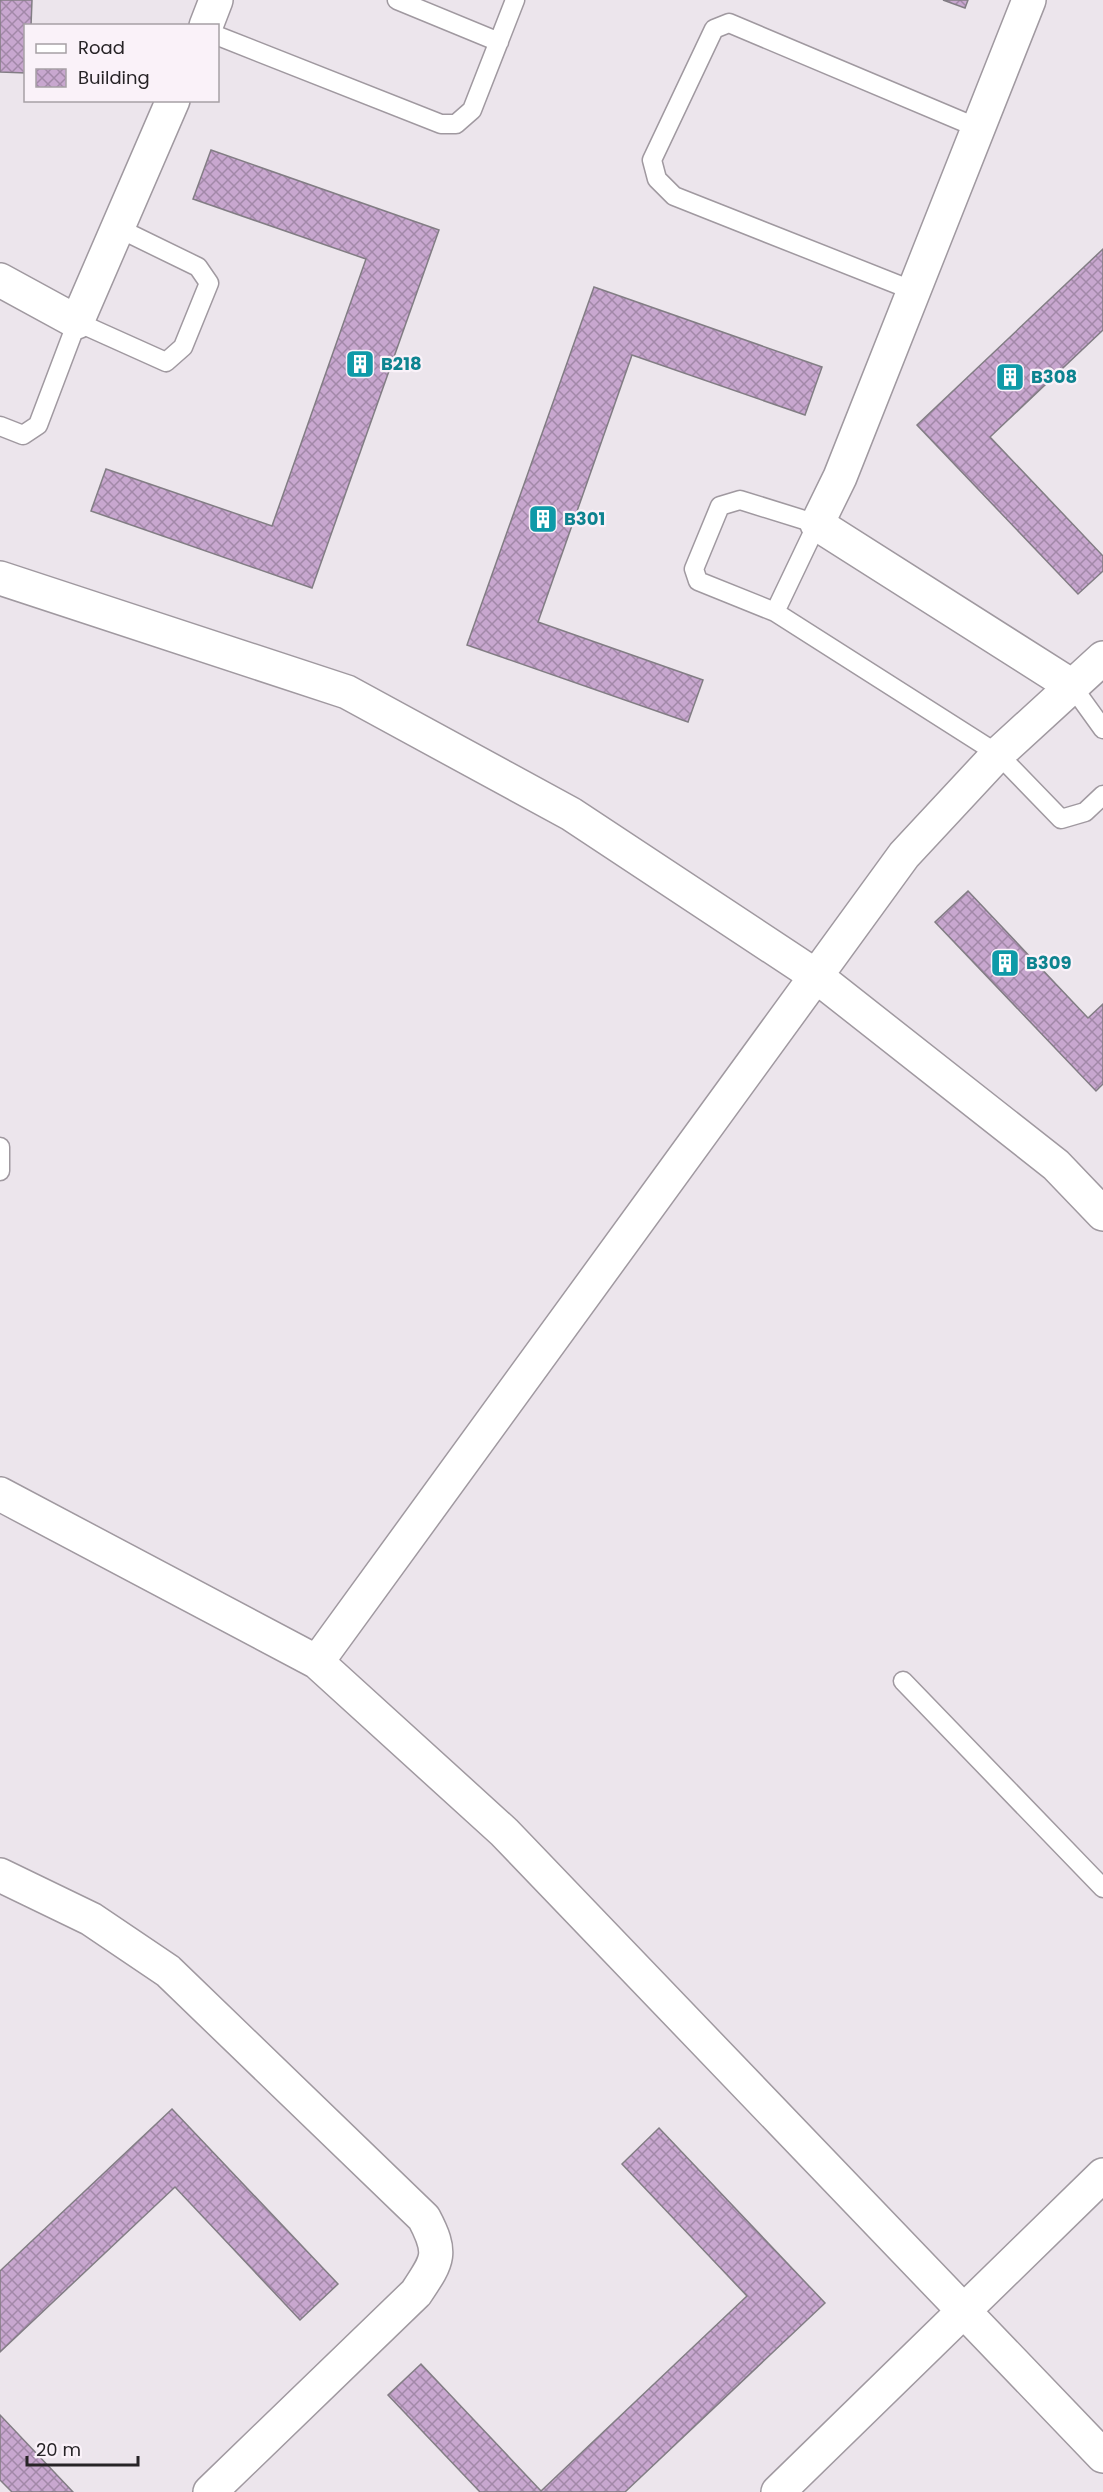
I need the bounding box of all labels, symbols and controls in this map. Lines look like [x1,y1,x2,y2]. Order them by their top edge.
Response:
legend [24,24,219,102]
text: Road [78,35,125,60]
text: Building [78,65,150,90]
building icon: B218 [344,348,376,380]
place label: B218 [381,351,422,376]
building icon: B308 [994,361,1026,393]
place label: B308 [1031,364,1077,389]
building icon: B301 [527,503,559,535]
place label: B301 [564,506,605,531]
building icon: B309 [989,947,1021,979]
place label: B309 [1026,950,1072,975]
scale bar [27,2429,138,2467]
text: 20 m [36,2437,81,2462]

